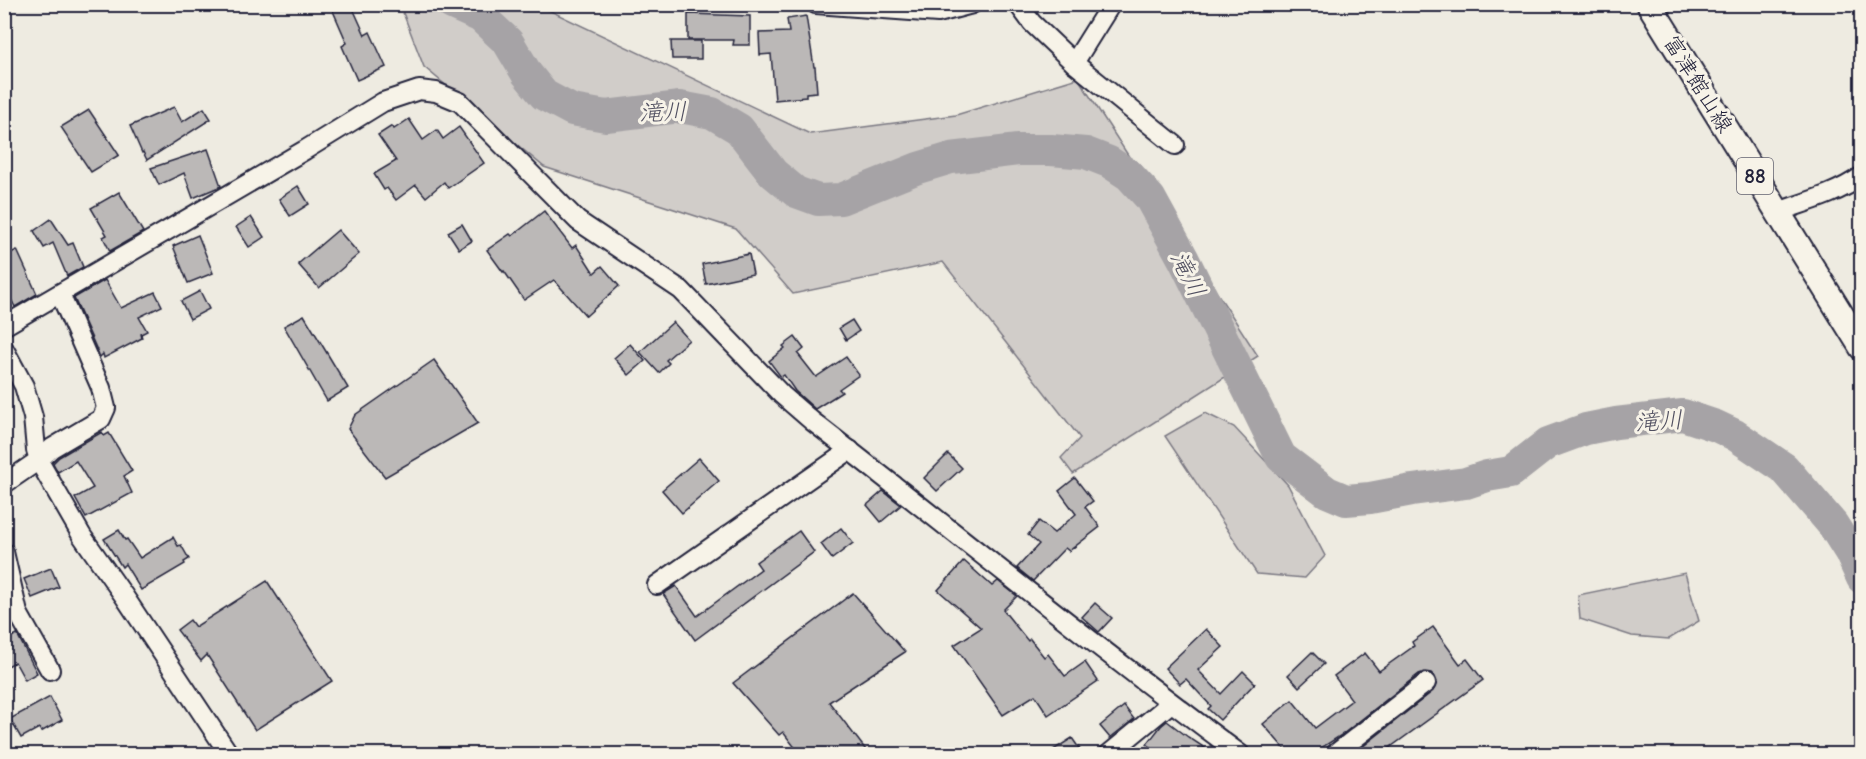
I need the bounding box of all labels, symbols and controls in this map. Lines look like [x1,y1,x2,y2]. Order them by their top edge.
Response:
street label: 富津館山線 [1658,30,1738,138]
water label: 滝川 [639,97,687,127]
road number: 88 [1737,158,1773,194]
water label: 滝川 [1165,246,1211,302]
water label: 滝川 [1634,405,1684,437]

